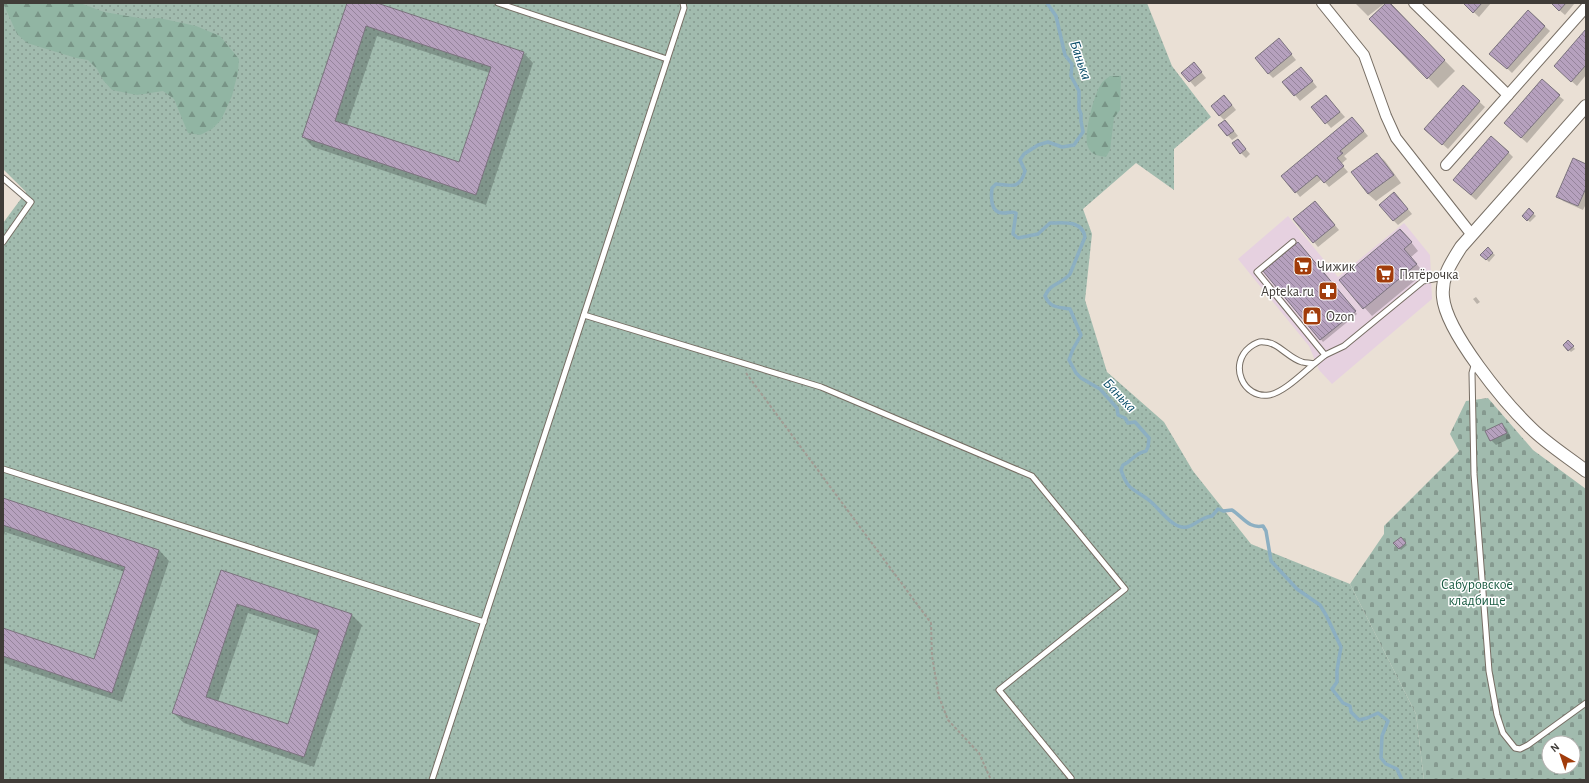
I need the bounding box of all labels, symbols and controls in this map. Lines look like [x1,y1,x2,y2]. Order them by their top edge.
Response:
water label: Банька [1067,39,1094,82]
supermarket icon: Чижик [1292,255,1314,277]
place label: Чижик [1317,260,1356,274]
supermarket icon: Пятёрочка [1374,263,1396,285]
place label: Пятёрочка [1399,268,1459,282]
pharmacy icon: Apteka.ru [1317,280,1339,302]
place label: Apteka.ru [1261,285,1314,299]
shop icon: Ozon [1301,305,1323,327]
place label: Ozon [1326,310,1354,324]
water label: Банька [1100,376,1139,415]
park label: Сабуровское кладбище [1441,578,1513,608]
north arrow [1541,735,1581,775]
text: N [1548,741,1561,754]

